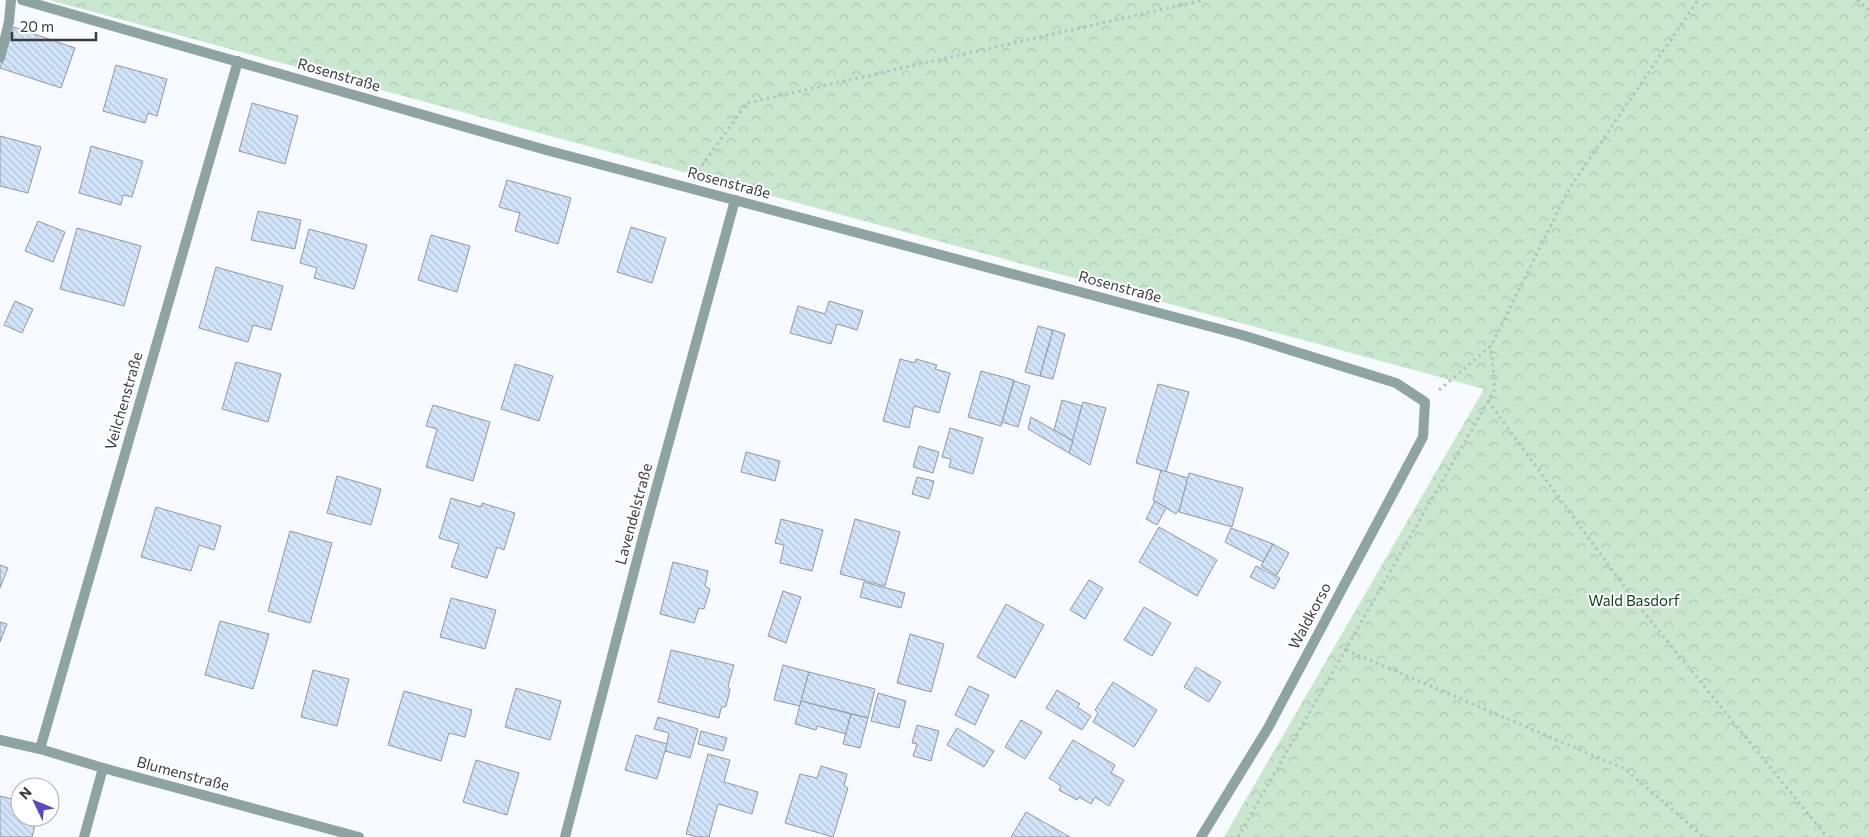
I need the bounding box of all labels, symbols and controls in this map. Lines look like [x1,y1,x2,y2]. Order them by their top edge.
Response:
scale bar [12,10,96,42]
text: 20 m [20,17,54,35]
street label: Rosenstraße [296,54,383,94]
street label: Rosenstraße [686,162,773,202]
street label: Rosenstraße [1077,266,1164,306]
street label: Veilchenstraße [100,350,146,452]
street label: Lavendelstraße [611,461,655,566]
street label: Waldkorso [1284,579,1334,652]
park label: Wald Basdorf [1588,591,1680,609]
street label: Blumenstraße [135,752,232,794]
north arrow [10,777,60,827]
text: N [15,783,35,802]

